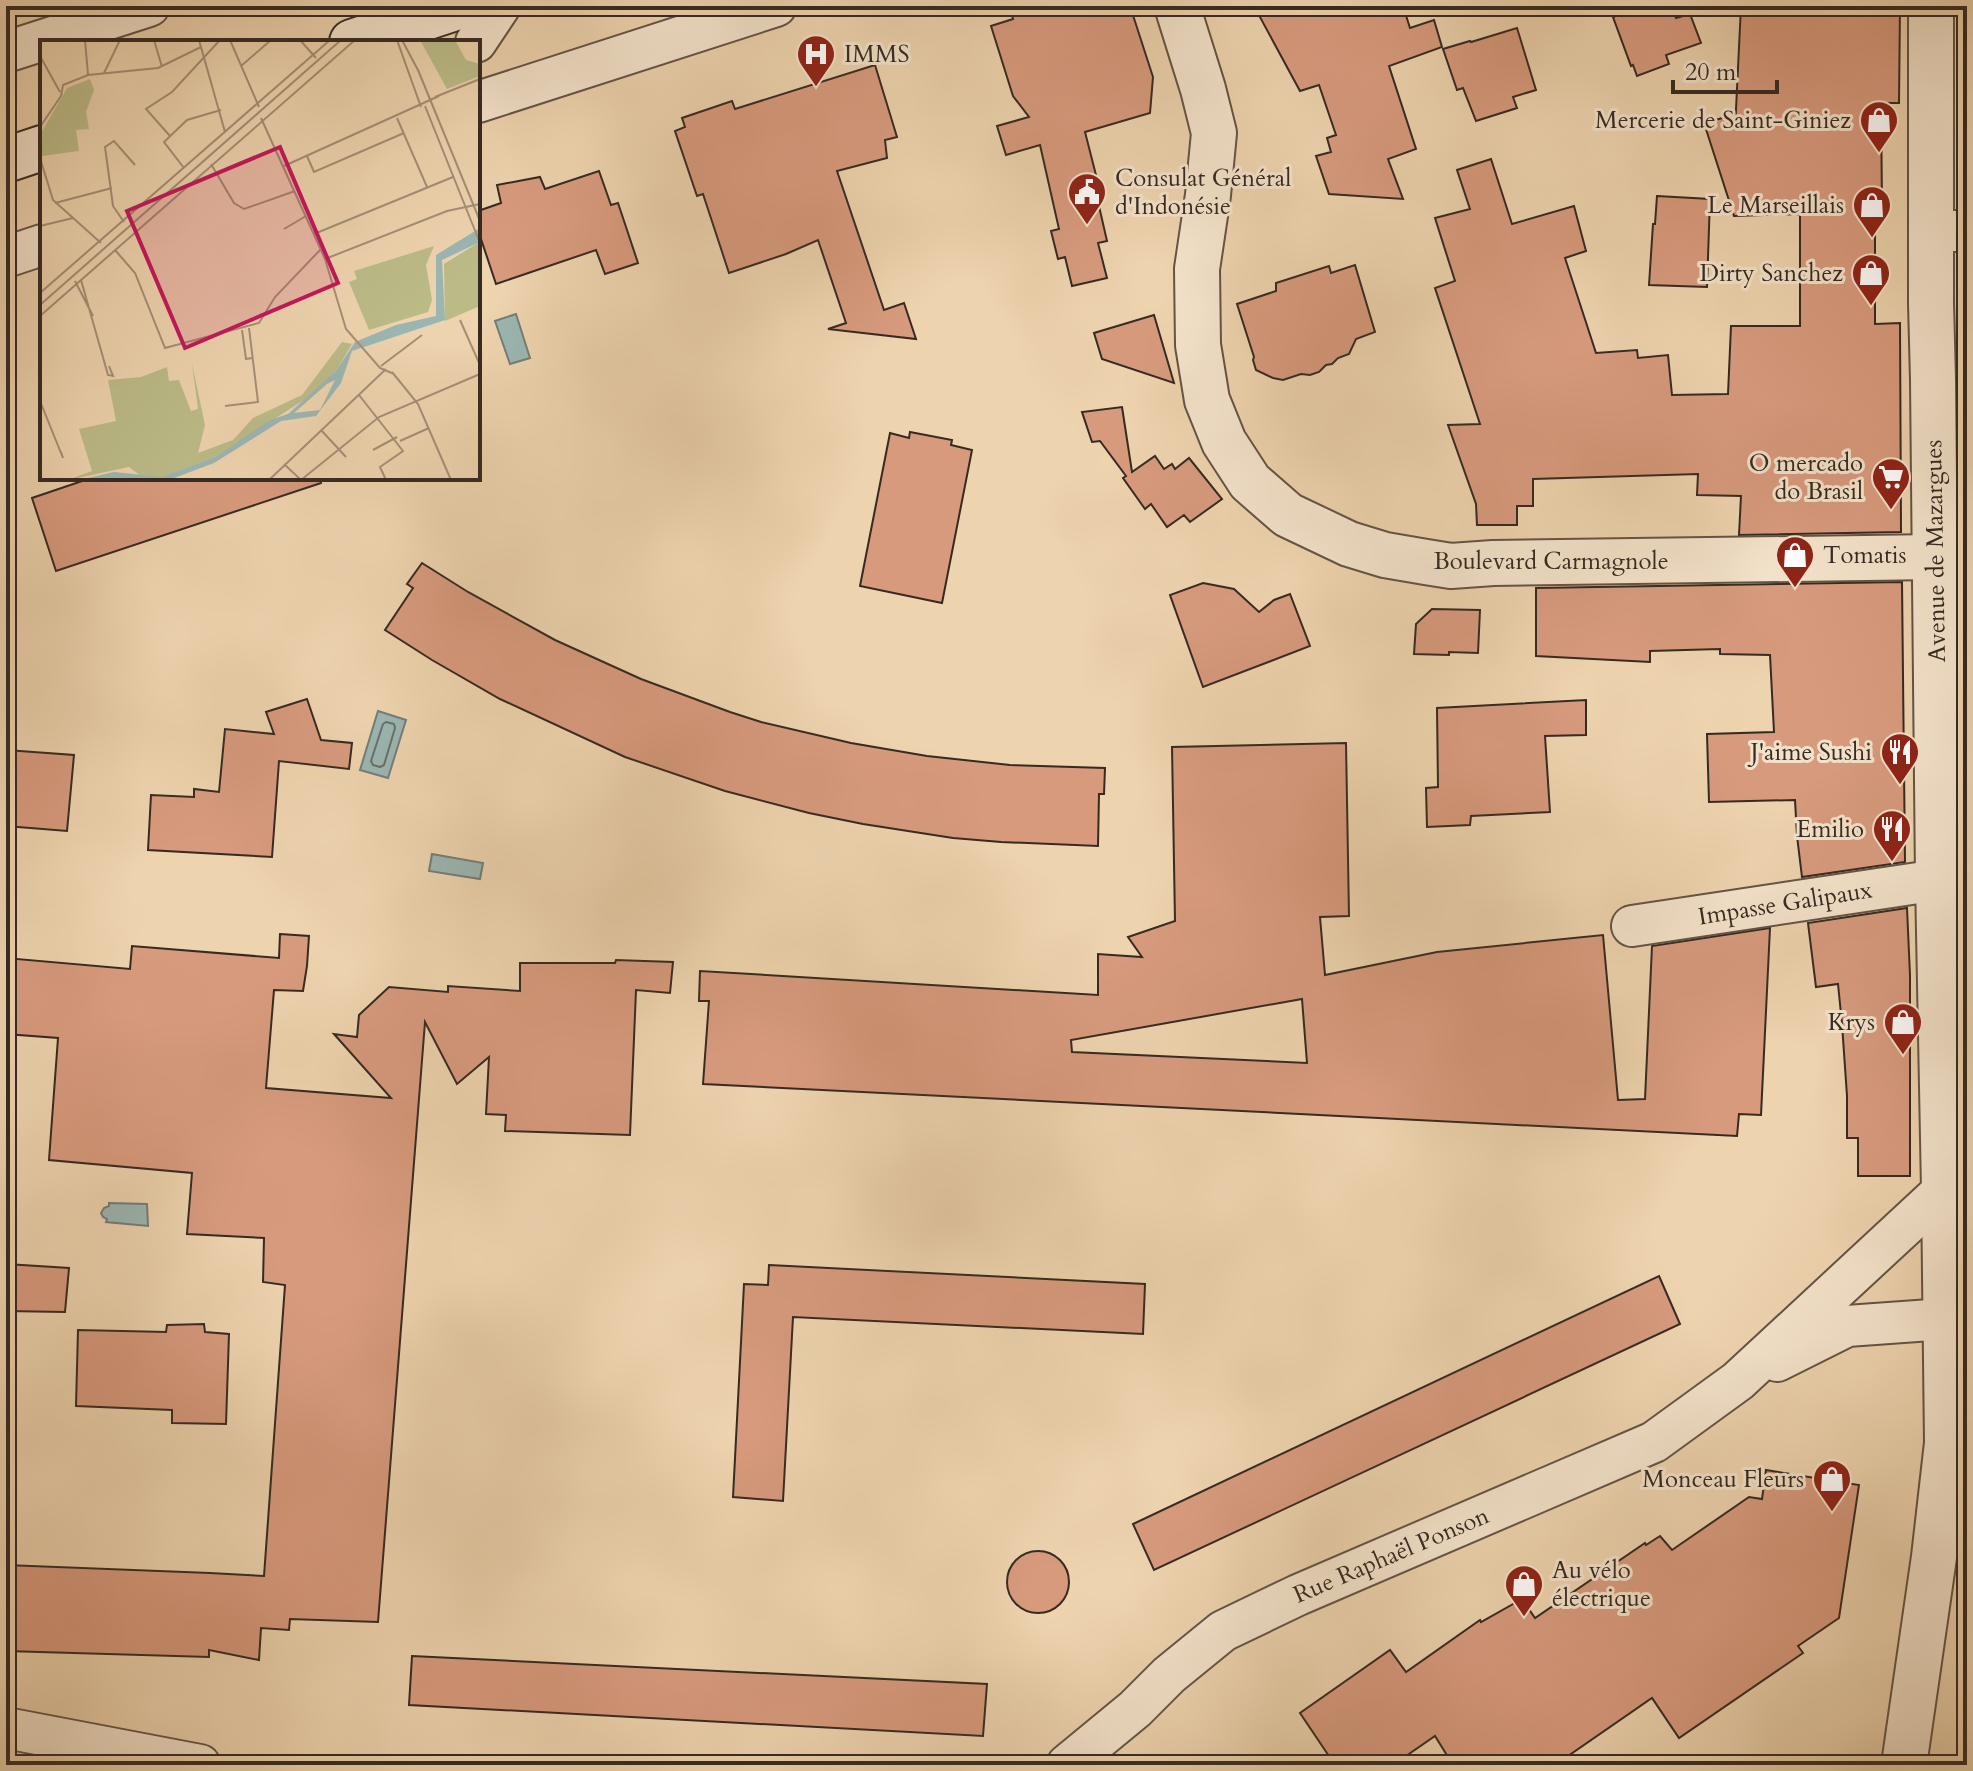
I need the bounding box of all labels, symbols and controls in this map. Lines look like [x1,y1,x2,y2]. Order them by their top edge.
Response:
hospital icon: IMMS [795,33,837,88]
place label: IMMS [844,38,909,71]
inset map [40,40,480,480]
scale bar [1673,44,1777,94]
text: 20 m [1685,56,1737,89]
shop icon: Mercerie de Saint-Giniez [1858,99,1900,154]
place label: Mercerie de Saint-Giniez [1595,104,1851,137]
place label: Consulat Général d'Indonésie [1115,162,1291,223]
public building icon: Consulat Général d'Indonésie [1066,171,1108,226]
shop icon: Le Marseillais [1851,184,1893,239]
place label: Le Marseillais [1707,189,1844,222]
shop icon: Dirty Sanchez [1850,252,1892,307]
place label: Dirty Sanchez [1700,257,1843,290]
street label: Avenue de Mazargues [1917,439,1954,663]
place label: O mercado do Brasil [1749,447,1863,508]
supermarket icon: O mercado do Brasil [1870,456,1912,511]
shop icon: Tomatis [1774,534,1816,589]
place label: Tomatis [1823,539,1907,572]
street label: Boulevard Carmagnole [1433,545,1669,578]
restaurant icon: J'aime Sushi [1879,731,1921,786]
place label: J'aime Sushi [1748,736,1872,769]
restaurant icon: Emilio [1871,808,1913,863]
place label: Emilio [1796,813,1864,846]
street label: Impasse Galipaux [1696,873,1874,934]
shop icon: Krys [1882,1001,1924,1056]
place label: Krys [1828,1006,1875,1039]
shop icon: Monceau Fleurs [1811,1458,1853,1513]
place label: Monceau Fleurs [1642,1463,1804,1496]
street label: Rue Raphaël Ponson [1288,1499,1494,1612]
place label: Au vélo électrique [1552,1554,1651,1615]
shop icon: Au vélo électrique [1503,1563,1545,1618]

